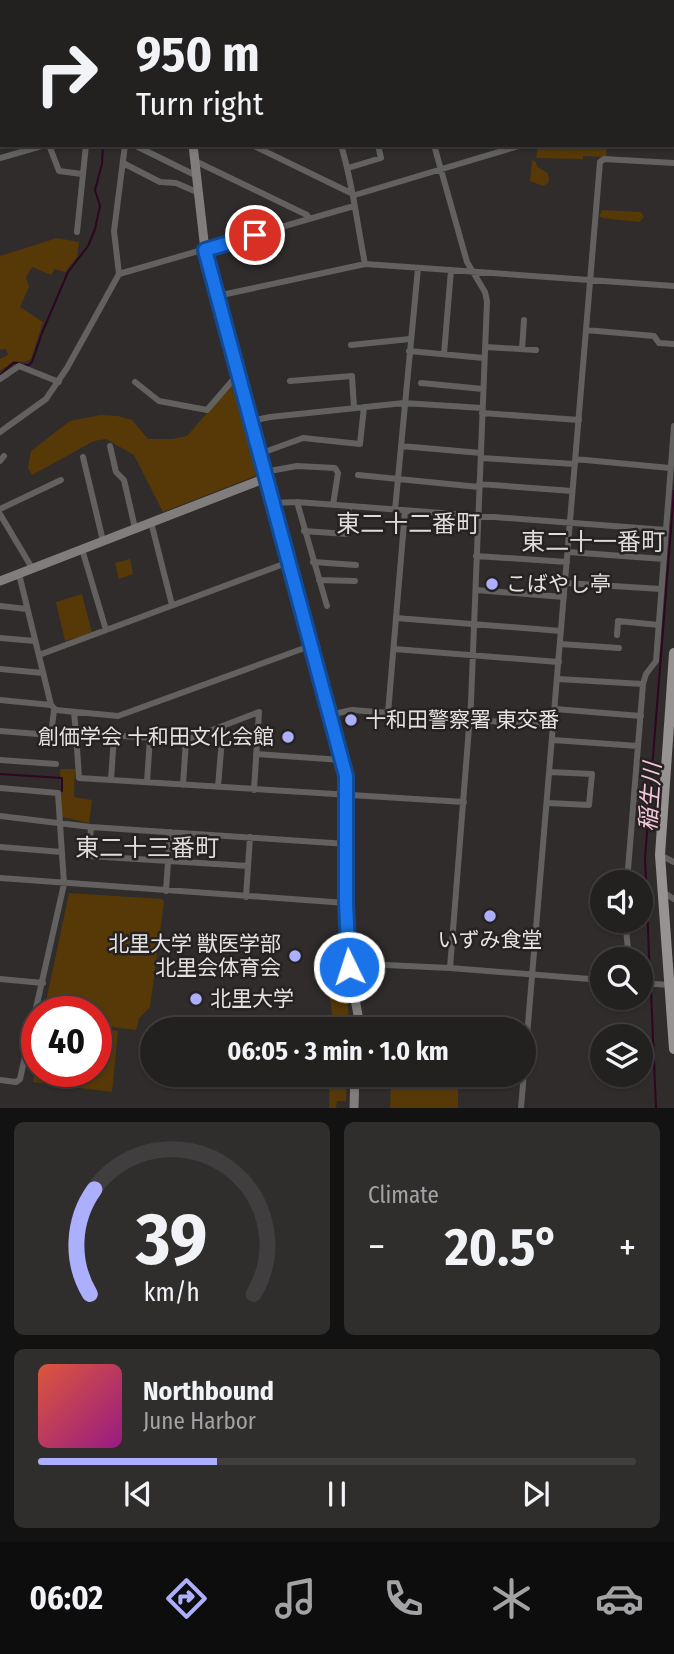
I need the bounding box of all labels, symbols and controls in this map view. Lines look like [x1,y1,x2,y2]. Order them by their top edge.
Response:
text: 950 m [136,25,260,84]
icon: right [21,28,112,119]
text: Turn right [136,85,263,123]
pin [225,205,285,265]
icon: arrive [236,216,274,254]
district label: 東二十二番町 [336,510,480,538]
district label: 東二十一番町 [521,528,665,556]
place label: こばやし亭 [506,571,611,597]
marker: こばやし亭 [484,576,500,592]
place label: 十和田警察署 東交番 [365,707,559,733]
marker: 十和田警察署 東交番 [343,712,359,728]
place label: 創価学会 十和田文化会館 [38,724,274,750]
marker: 創価学会 十和田文化会館 [280,729,296,745]
water label: 稲生川 [634,759,667,832]
district label: 東二十三番町 [75,834,219,862]
map controls [590,870,653,1087]
button: sound [590,870,653,933]
marker: いずみ食堂 [482,908,498,924]
place label: いずみ食堂 [438,927,543,953]
position arrow [312,930,386,1004]
place label: 北里大学 獣医学部 北里会体育会 [108,931,281,981]
button: search [590,947,653,1010]
marker: 北里大学 獣医学部 北里会体育会 [287,948,303,964]
place label: 北里大学 [210,986,294,1012]
marker: 北里大学 [188,991,204,1007]
speed limit sign: 40 [21,996,112,1087]
button: layers [590,1024,653,1087]
text: 06:05 · 3 min · 1.0 km [227,1036,449,1067]
text: Climate [368,1181,439,1209]
text: 39 [135,1197,208,1284]
text: 20.5° [445,1216,559,1279]
text: − [368,1224,385,1270]
text: + [619,1224,636,1270]
text: km/h [144,1278,200,1308]
text: Northbound [143,1376,274,1407]
text: June Harbor [143,1407,256,1435]
icon: previous [119,1475,157,1513]
icon: pause [318,1475,356,1513]
icon: next [517,1475,555,1513]
icon: directions [162,1574,211,1623]
icon: music [271,1574,320,1623]
icon: phone [379,1574,428,1623]
icon: climate [487,1574,536,1623]
icon: car [595,1574,644,1623]
text: 06:02 [30,1579,103,1617]

